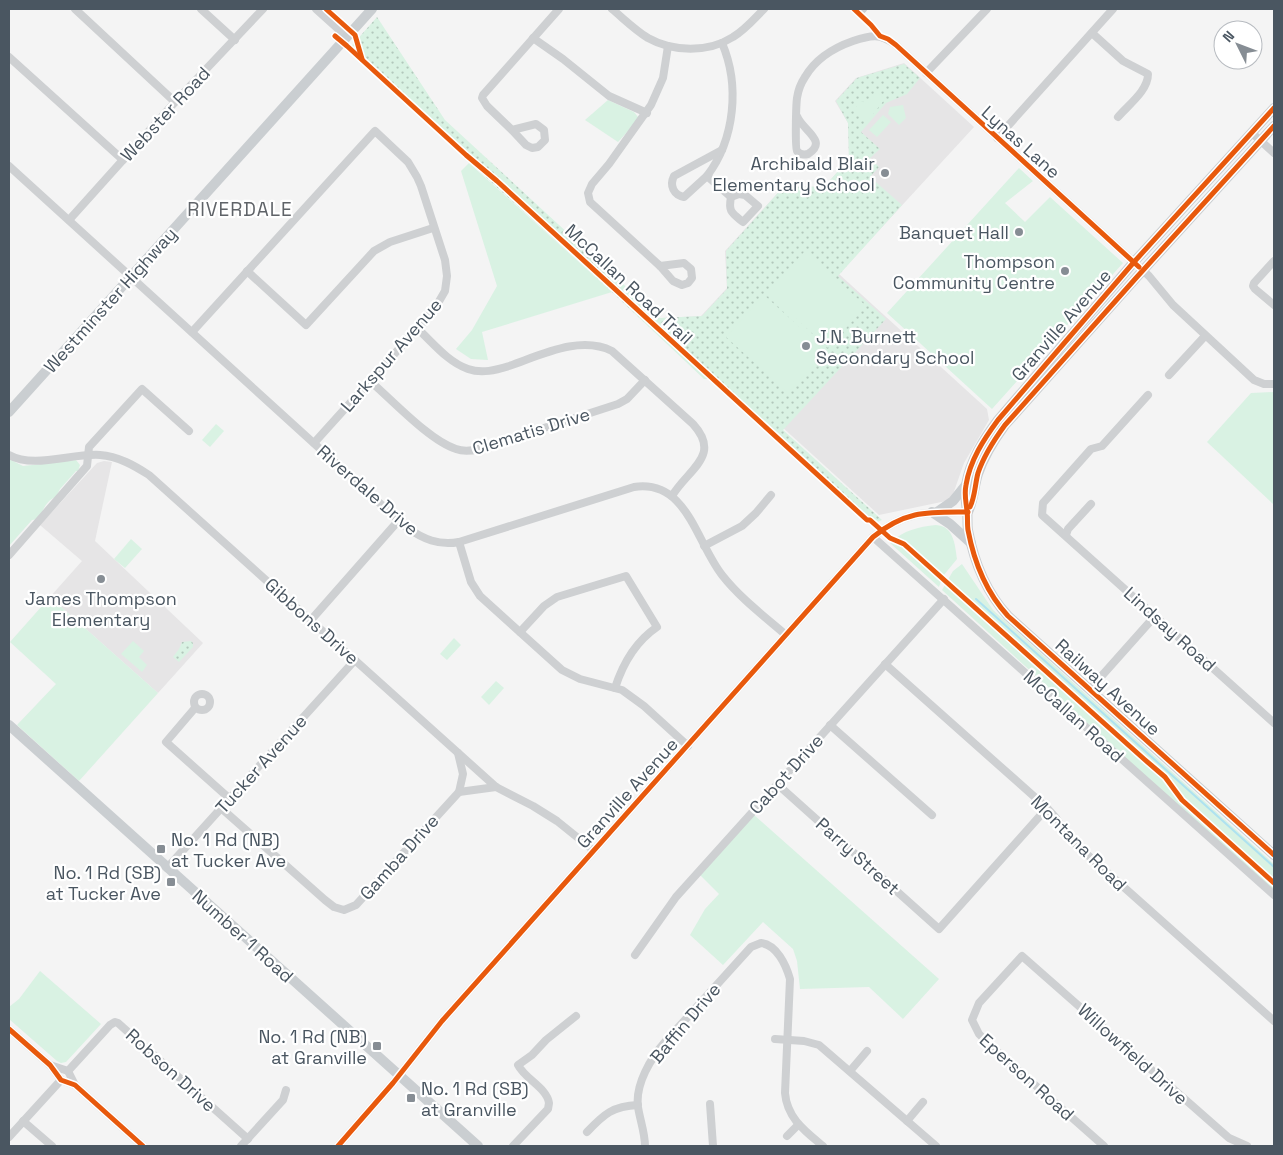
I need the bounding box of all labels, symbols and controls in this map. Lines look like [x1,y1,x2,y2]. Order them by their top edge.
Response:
north arrow [1213,20,1263,70]
text: N [1219,27,1238,46]
street label: Webster Road [115,62,215,166]
street label: Lynas Lane [977,101,1065,183]
place label: Archibald Blair Elementary School [712,152,875,196]
marker: Archibald Blair Elementary School [879,167,891,179]
district label: RIVERDALE [187,197,293,222]
street label: McCallan Road Trail [560,219,698,349]
place label: Banquet Hall [899,221,1009,244]
street label: Westminster Highway [39,222,181,378]
marker: Banquet Hall [1013,226,1025,238]
place label: Thompson Community Centre [893,250,1055,294]
street label: Granville Avenue [1006,264,1116,386]
marker: Thompson Community Centre [1059,265,1071,277]
street label: Larkspur Avenue [335,293,447,417]
place label: J.N. Burnett Secondary School [816,325,974,369]
marker: J.N. Burnett Secondary School [800,340,812,352]
street label: Clematis Drive [469,402,593,460]
street label: Riverdale Drive [313,440,423,540]
marker: James Thompson Elementary [95,573,107,585]
street label: Gibbons Drive [260,573,364,669]
street label: Lindsay Road [1119,582,1221,676]
place label: James Thompson Elementary [25,587,177,631]
street label: Railway Avenue [1051,634,1165,740]
street label: McCallan Road [1019,665,1129,767]
street label: Tucker Avenue [210,710,312,818]
street label: Cabot Drive [744,729,828,819]
street label: Granville Avenue [571,733,683,853]
street label: Montana Road [1026,790,1132,896]
street label: Gamba Drive [355,809,443,905]
street label: Parry Street [811,812,905,900]
place label: No. 1 Rd (NB) at Tucker Ave [171,828,286,872]
marker: No. 1 Rd (NB) at Tucker Ave [155,843,167,855]
place label: No. 1 Rd (SB) at Tucker Ave [46,861,161,905]
marker: No. 1 Rd (SB) at Tucker Ave [165,876,177,888]
street label: Number 1 Road [188,884,298,988]
street label: Baffin Drive [645,978,725,1068]
street label: Willowfield Drive [1073,998,1193,1110]
street label: Robson Drive [121,1023,221,1117]
place label: No. 1 Rd (NB) at Granville [258,1025,367,1069]
street label: Eperson Road [975,1028,1079,1126]
marker: No. 1 Rd (NB) at Granville [371,1040,383,1052]
place label: No. 1 Rd (SB) at Granville [421,1077,529,1121]
marker: No. 1 Rd (SB) at Granville [405,1092,417,1104]

